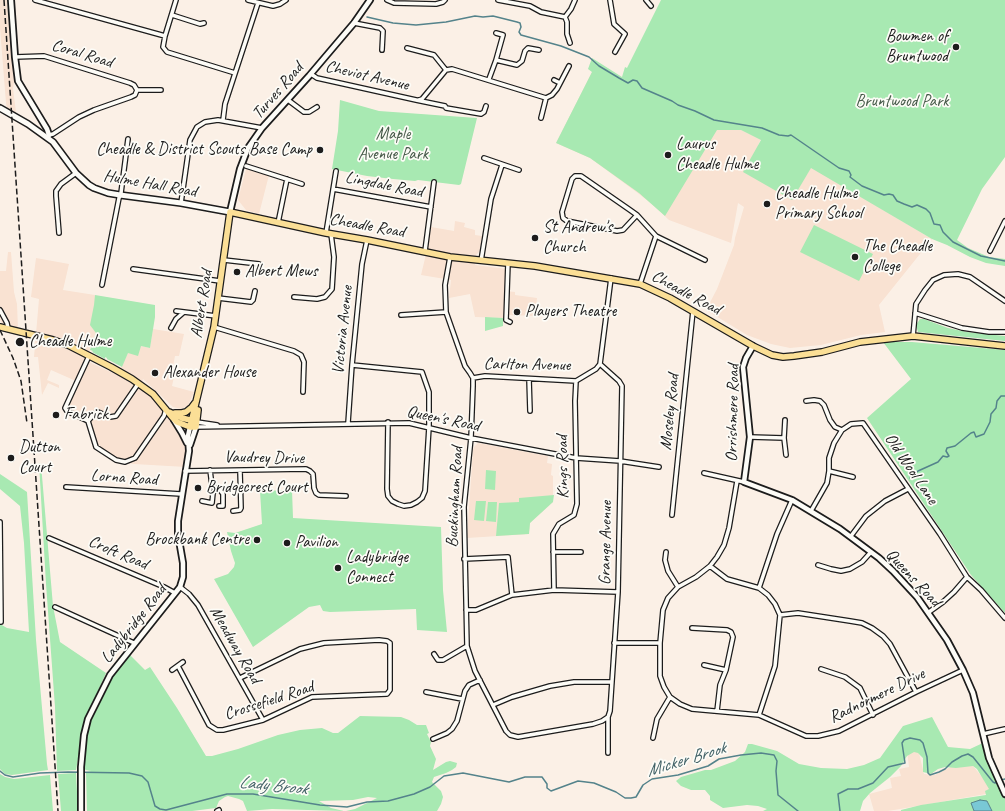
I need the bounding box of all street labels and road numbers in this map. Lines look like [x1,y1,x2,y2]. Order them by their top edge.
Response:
street label: Coral Road [49,35,115,73]
street label: Cheviot Avenue [323,56,411,96]
street label: Turves Road [248,59,308,123]
street label: Hulme Hall Road [102,166,198,202]
street label: Lingdale Road [343,167,425,203]
street label: Cheadle Road [328,209,406,243]
street label: Cheadle Road [648,266,724,320]
street label: Albert Road [187,269,217,339]
street label: Victoria Avenue [328,285,358,375]
street label: Carlton Avenue [483,354,571,376]
street label: Orrishmere Road [722,364,744,462]
street label: Moseley Road [656,373,684,451]
street label: Queen's Road [405,401,481,437]
street label: Old Wool Lane [880,430,942,508]
street label: Kings Road [552,435,574,499]
street label: Buckingham Road [442,446,468,548]
street label: Vaudrey Drive [224,447,304,469]
street label: Lorna Road [90,466,158,490]
street label: Grange Avenue [595,501,617,585]
street label: Croft Road [85,531,151,575]
street label: Queens Road [881,545,945,611]
street label: Ladybridge Road [97,580,171,668]
street label: Meadway Road [205,603,265,687]
street label: Radnormere Drive [826,664,928,728]
street label: Crossefield Road [222,677,316,725]

